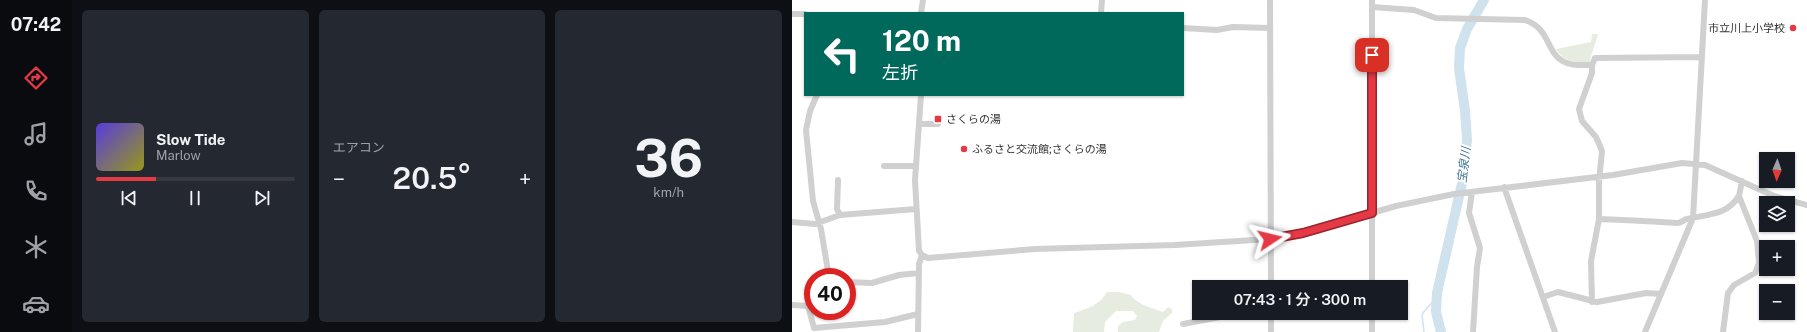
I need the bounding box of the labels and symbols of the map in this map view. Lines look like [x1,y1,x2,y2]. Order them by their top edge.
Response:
place label: 市立川上小学校 [1708,22,1785,34]
marker: 市立川上小学校 [1788,23,1798,33]
pin [1355,38,1389,72]
place label: さくらの湯 [946,113,1001,125]
marker: さくらの湯 [933,114,943,124]
place label: ふるさと交流館;さくらの湯 [972,143,1107,155]
marker: ふるさと交流館;さくらの湯 [959,144,969,154]
water label: 宝泉川 [1455,144,1473,184]
north arrow [1759,152,1795,188]
position arrow [1249,218,1291,260]
speed limit sign: 40 [804,268,856,320]

